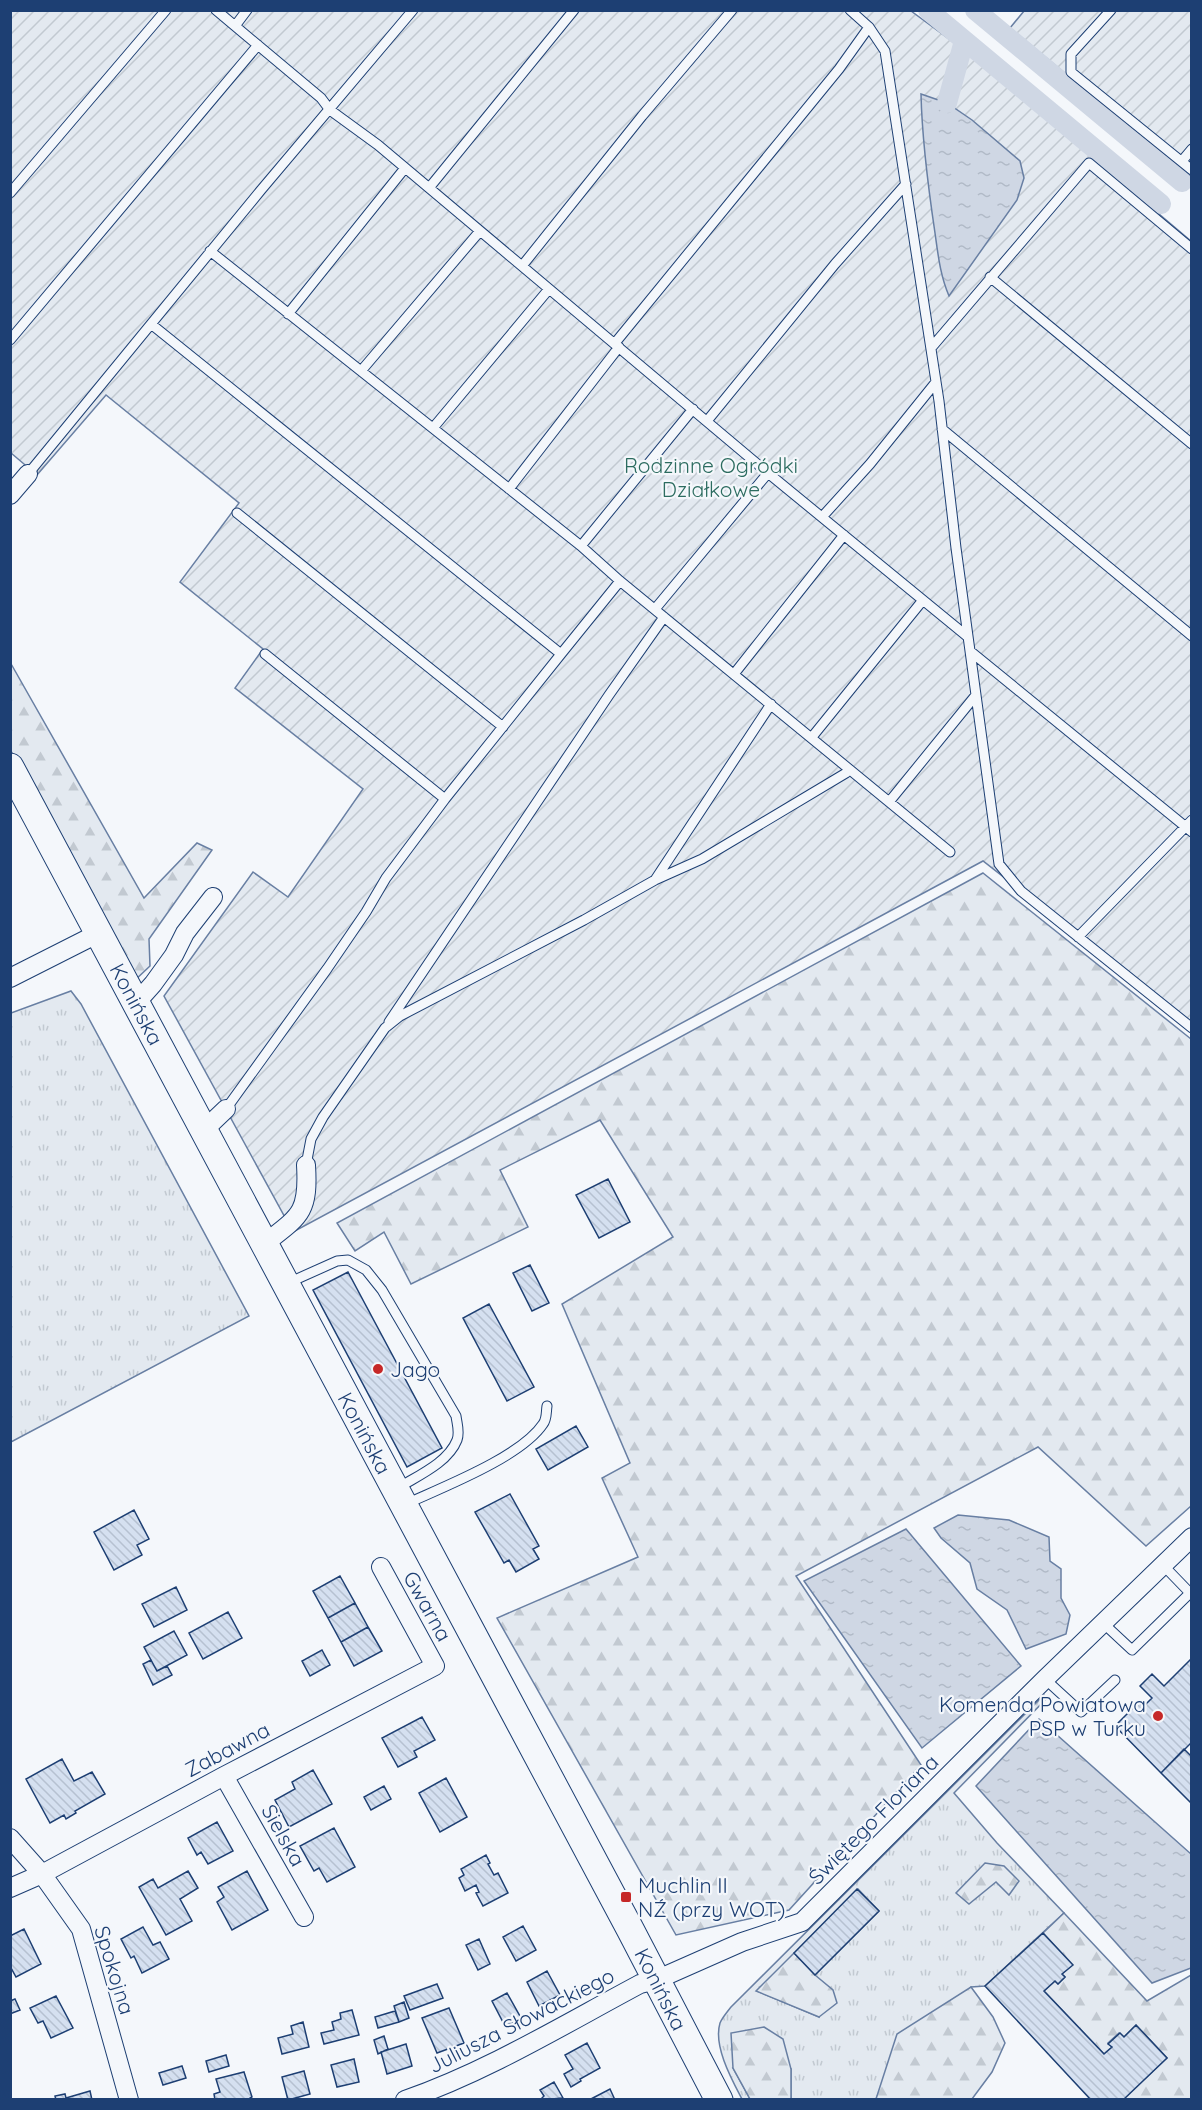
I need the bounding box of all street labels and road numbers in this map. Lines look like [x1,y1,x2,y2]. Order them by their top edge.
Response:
street label: Konińska [105,959,169,1049]
street label: Konińska [333,1388,397,1478]
street label: Gwarna [398,1566,458,1646]
street label: Zabawna [180,1716,274,1782]
street label: Świętego Floriana [803,1749,943,1889]
street label: Sielska [256,1800,312,1870]
street label: Spokojna [89,1923,141,2017]
street label: Konińska [629,1943,693,2035]
street label: Juliusza Słowackiego [424,1962,618,2078]

